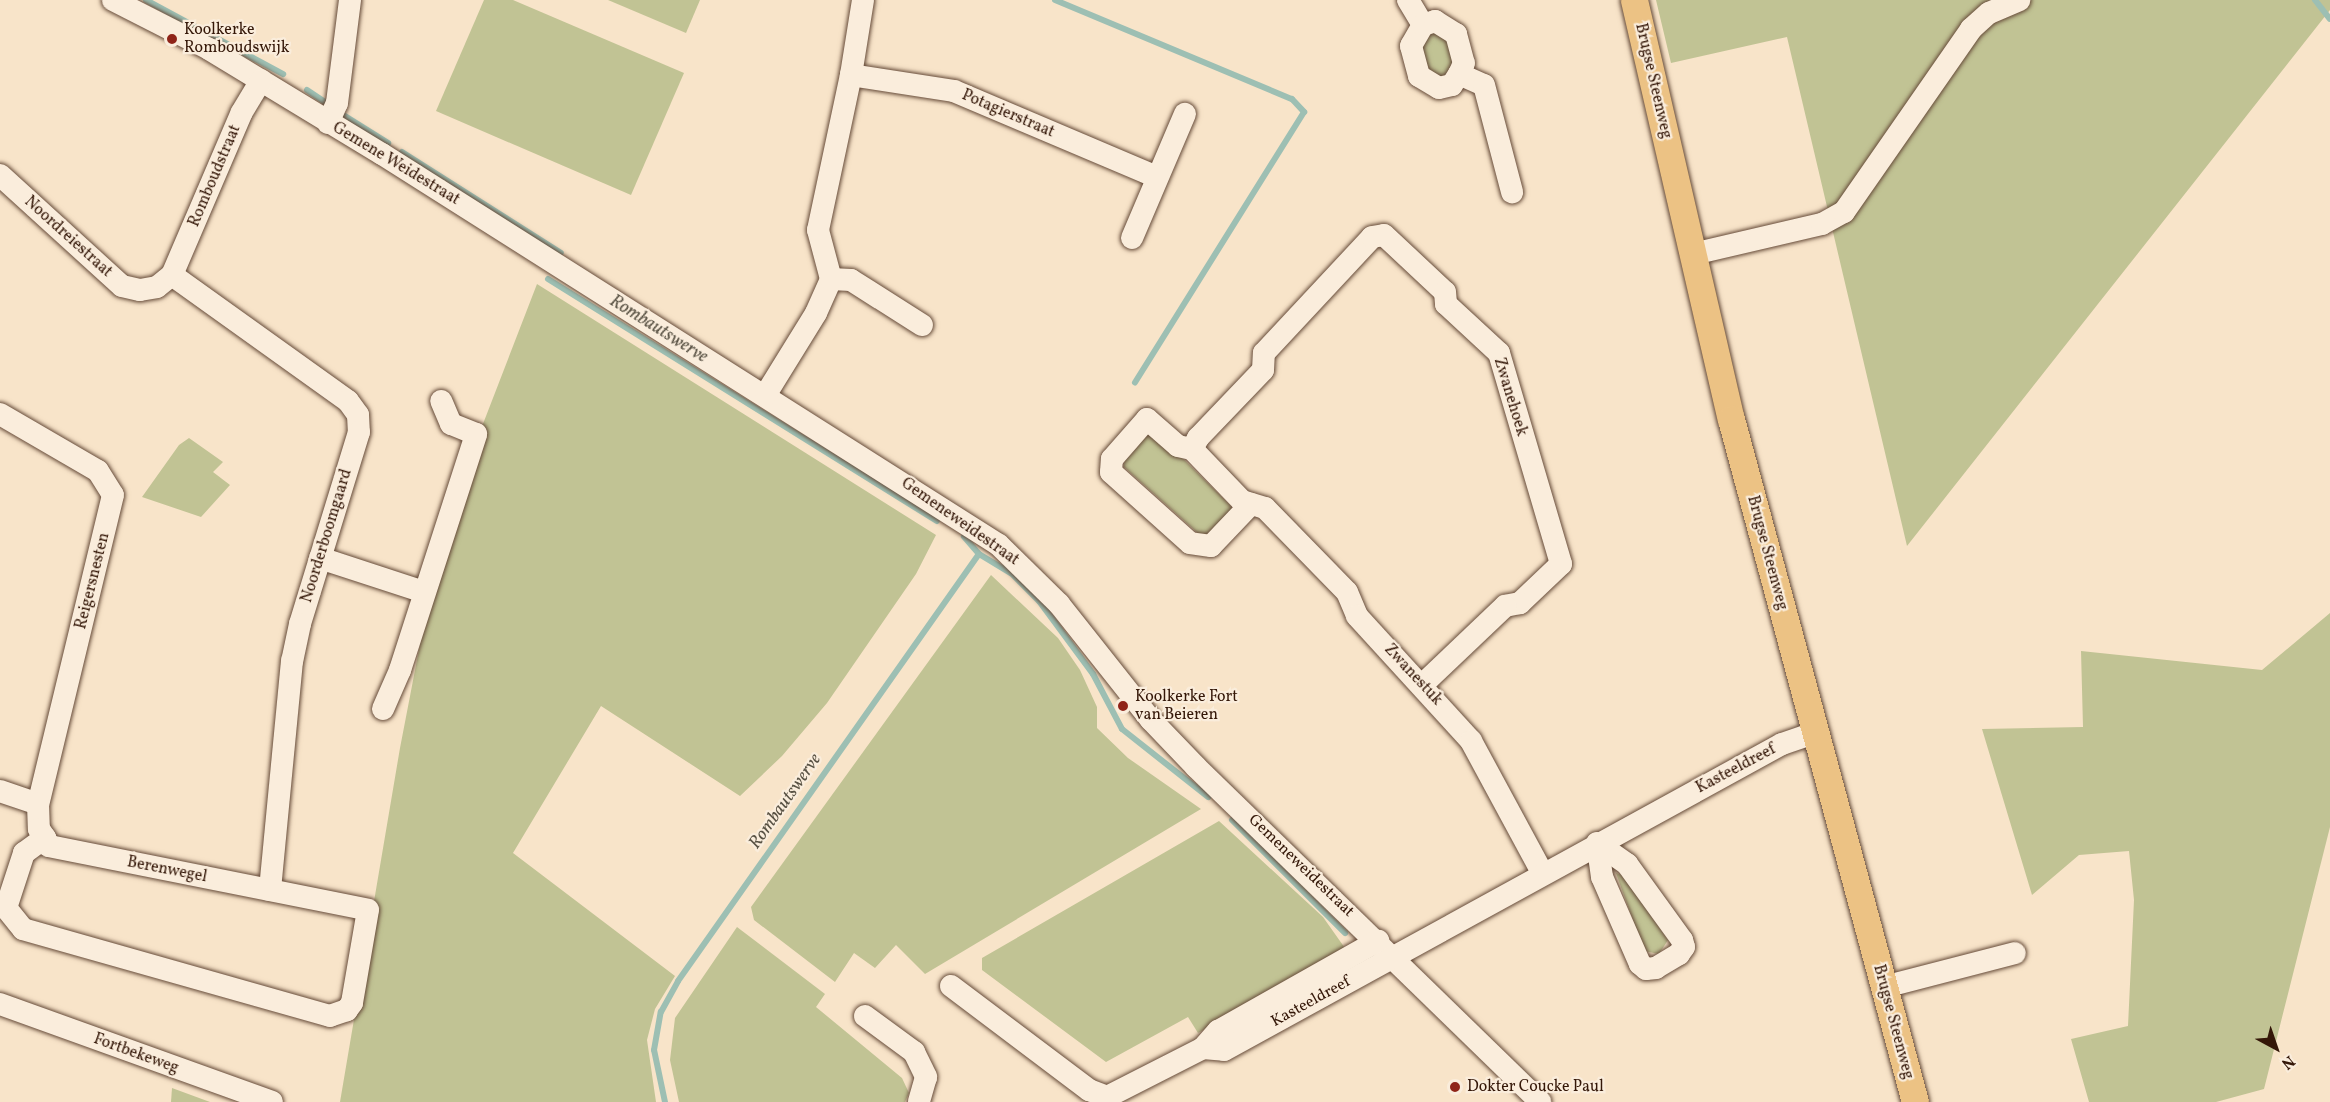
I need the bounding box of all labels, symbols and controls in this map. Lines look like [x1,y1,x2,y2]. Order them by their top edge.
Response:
place label: Koolkerke Romboudswijk [184,20,289,58]
street label: Brugse Steenweg [1630,21,1676,141]
marker: Koolkerke Romboudswijk [165,32,179,46]
street label: Potagierstraat [959,86,1057,142]
street label: Gemene Weidestraat [329,118,463,210]
street label: Romboudstraat [185,122,245,230]
street label: Noordreiestraat [20,192,116,282]
water label: Rombautswerve [605,291,711,369]
street label: Zwanehoek [1489,355,1531,439]
street label: Noorderboomgaard [298,467,356,605]
street label: Gemeneweidestraat [897,474,1023,570]
street label: Brugse Steenweg [1742,494,1792,612]
street label: Reigersnesten [72,531,114,631]
street label: Zwanestuk [1380,640,1446,710]
place label: Koolkerke Fort van Beieren [1135,687,1238,725]
marker: Koolkerke Fort van Beieren [1116,699,1130,713]
street label: Kasteeldreef [1693,740,1779,798]
water label: Rombautswerve [745,750,827,854]
street label: Gemeneweidestraat [1244,811,1358,921]
street label: Berenwegel [125,853,209,887]
street label: Brugse Steenweg [1868,963,1918,1081]
street label: Kasteeldreef [1268,972,1354,1032]
north arrow [2246,1018,2306,1078]
street label: Fortbekeweg [91,1030,181,1078]
text: N [2276,1050,2299,1074]
place label: Dokter Coucke Paul [1467,1077,1604,1097]
marker: Dokter Coucke Paul [1448,1080,1462,1094]

